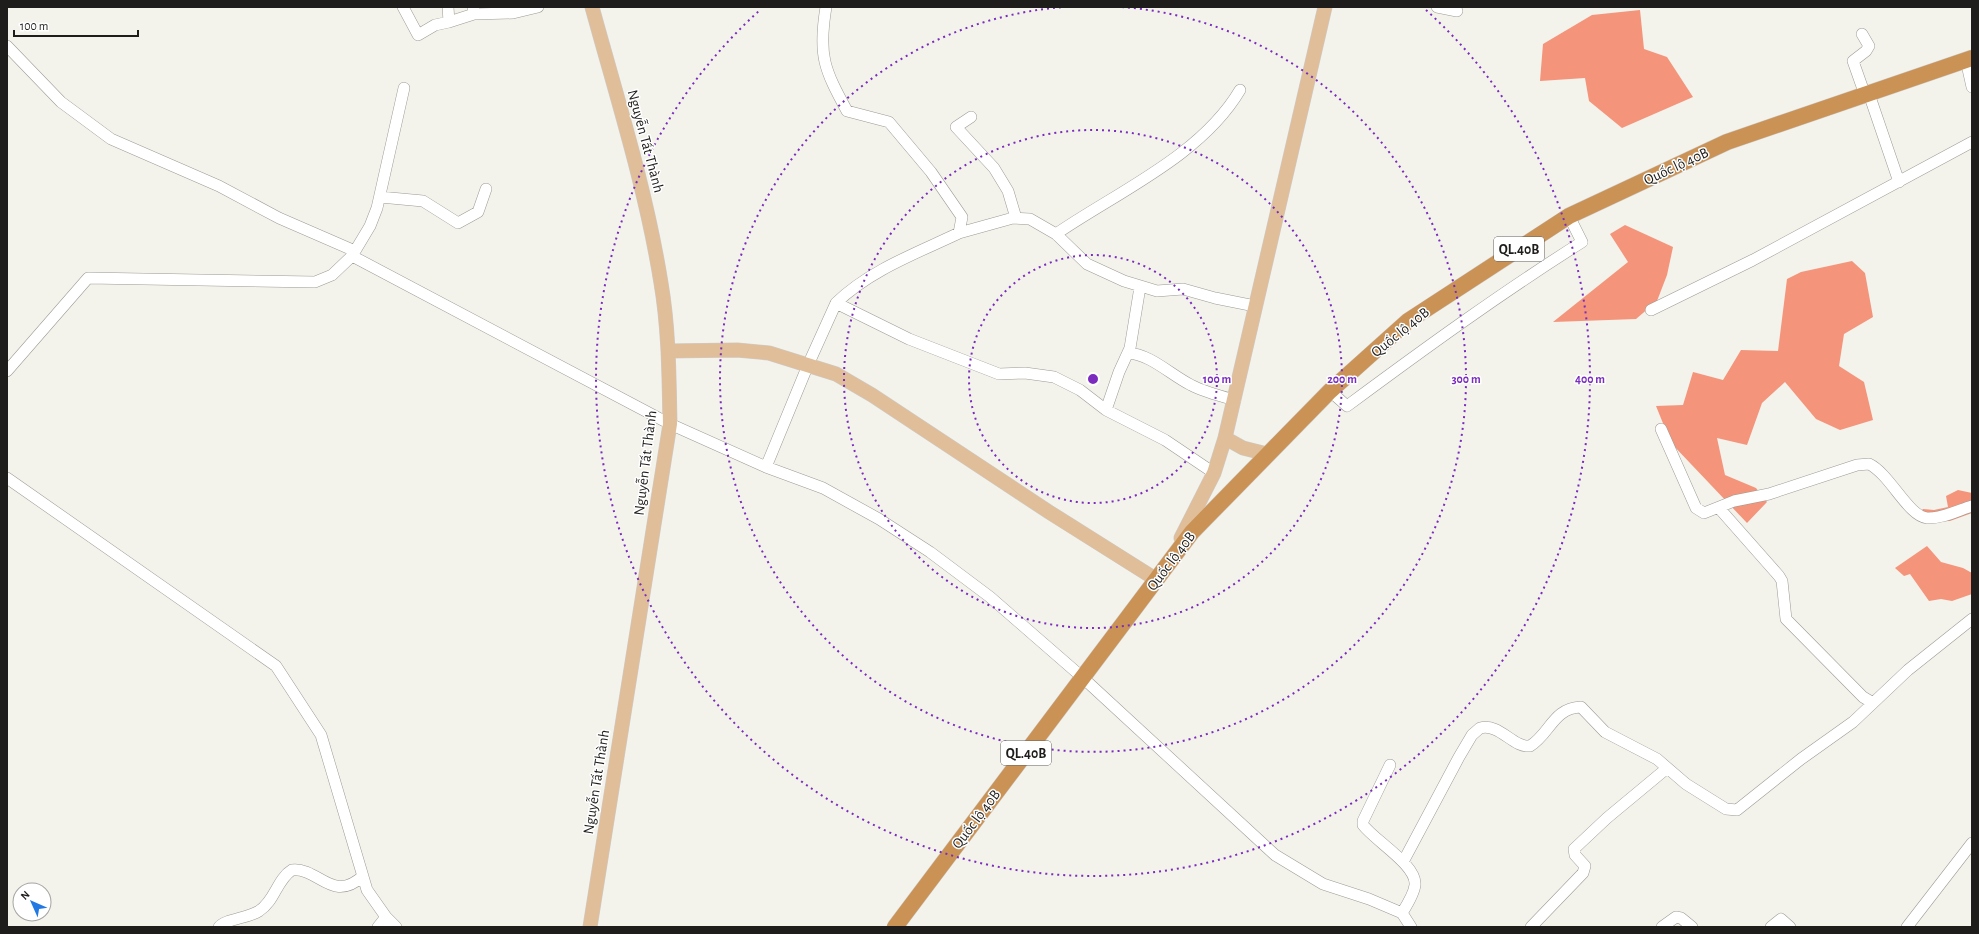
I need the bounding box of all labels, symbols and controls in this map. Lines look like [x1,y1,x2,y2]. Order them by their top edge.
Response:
scale bar [14,12,138,38]
text: 100 m [20,20,48,32]
street label: Nguyễn Tất Thành [625,88,667,194]
street label: Quốc lộ 40B [1642,145,1711,188]
road number: QL.40B [1494,237,1544,261]
street label: Quốc lộ 40B [1369,305,1432,360]
centre of rings [1086,372,1100,386]
text: 100 m [1203,373,1231,385]
text: 200 m [1327,373,1357,385]
text: 300 m [1451,373,1481,385]
text: 400 m [1575,373,1605,385]
street label: Nguyễn Tất Thành [631,410,659,516]
street label: Quốc lộ 40B [1144,529,1198,594]
street label: Nguyễn Tất Thành [580,728,612,836]
road number: QL.40B [1001,741,1051,765]
street label: Quốc lộ 40B [949,787,1003,852]
north arrow [12,882,52,922]
text: N [19,889,32,902]

